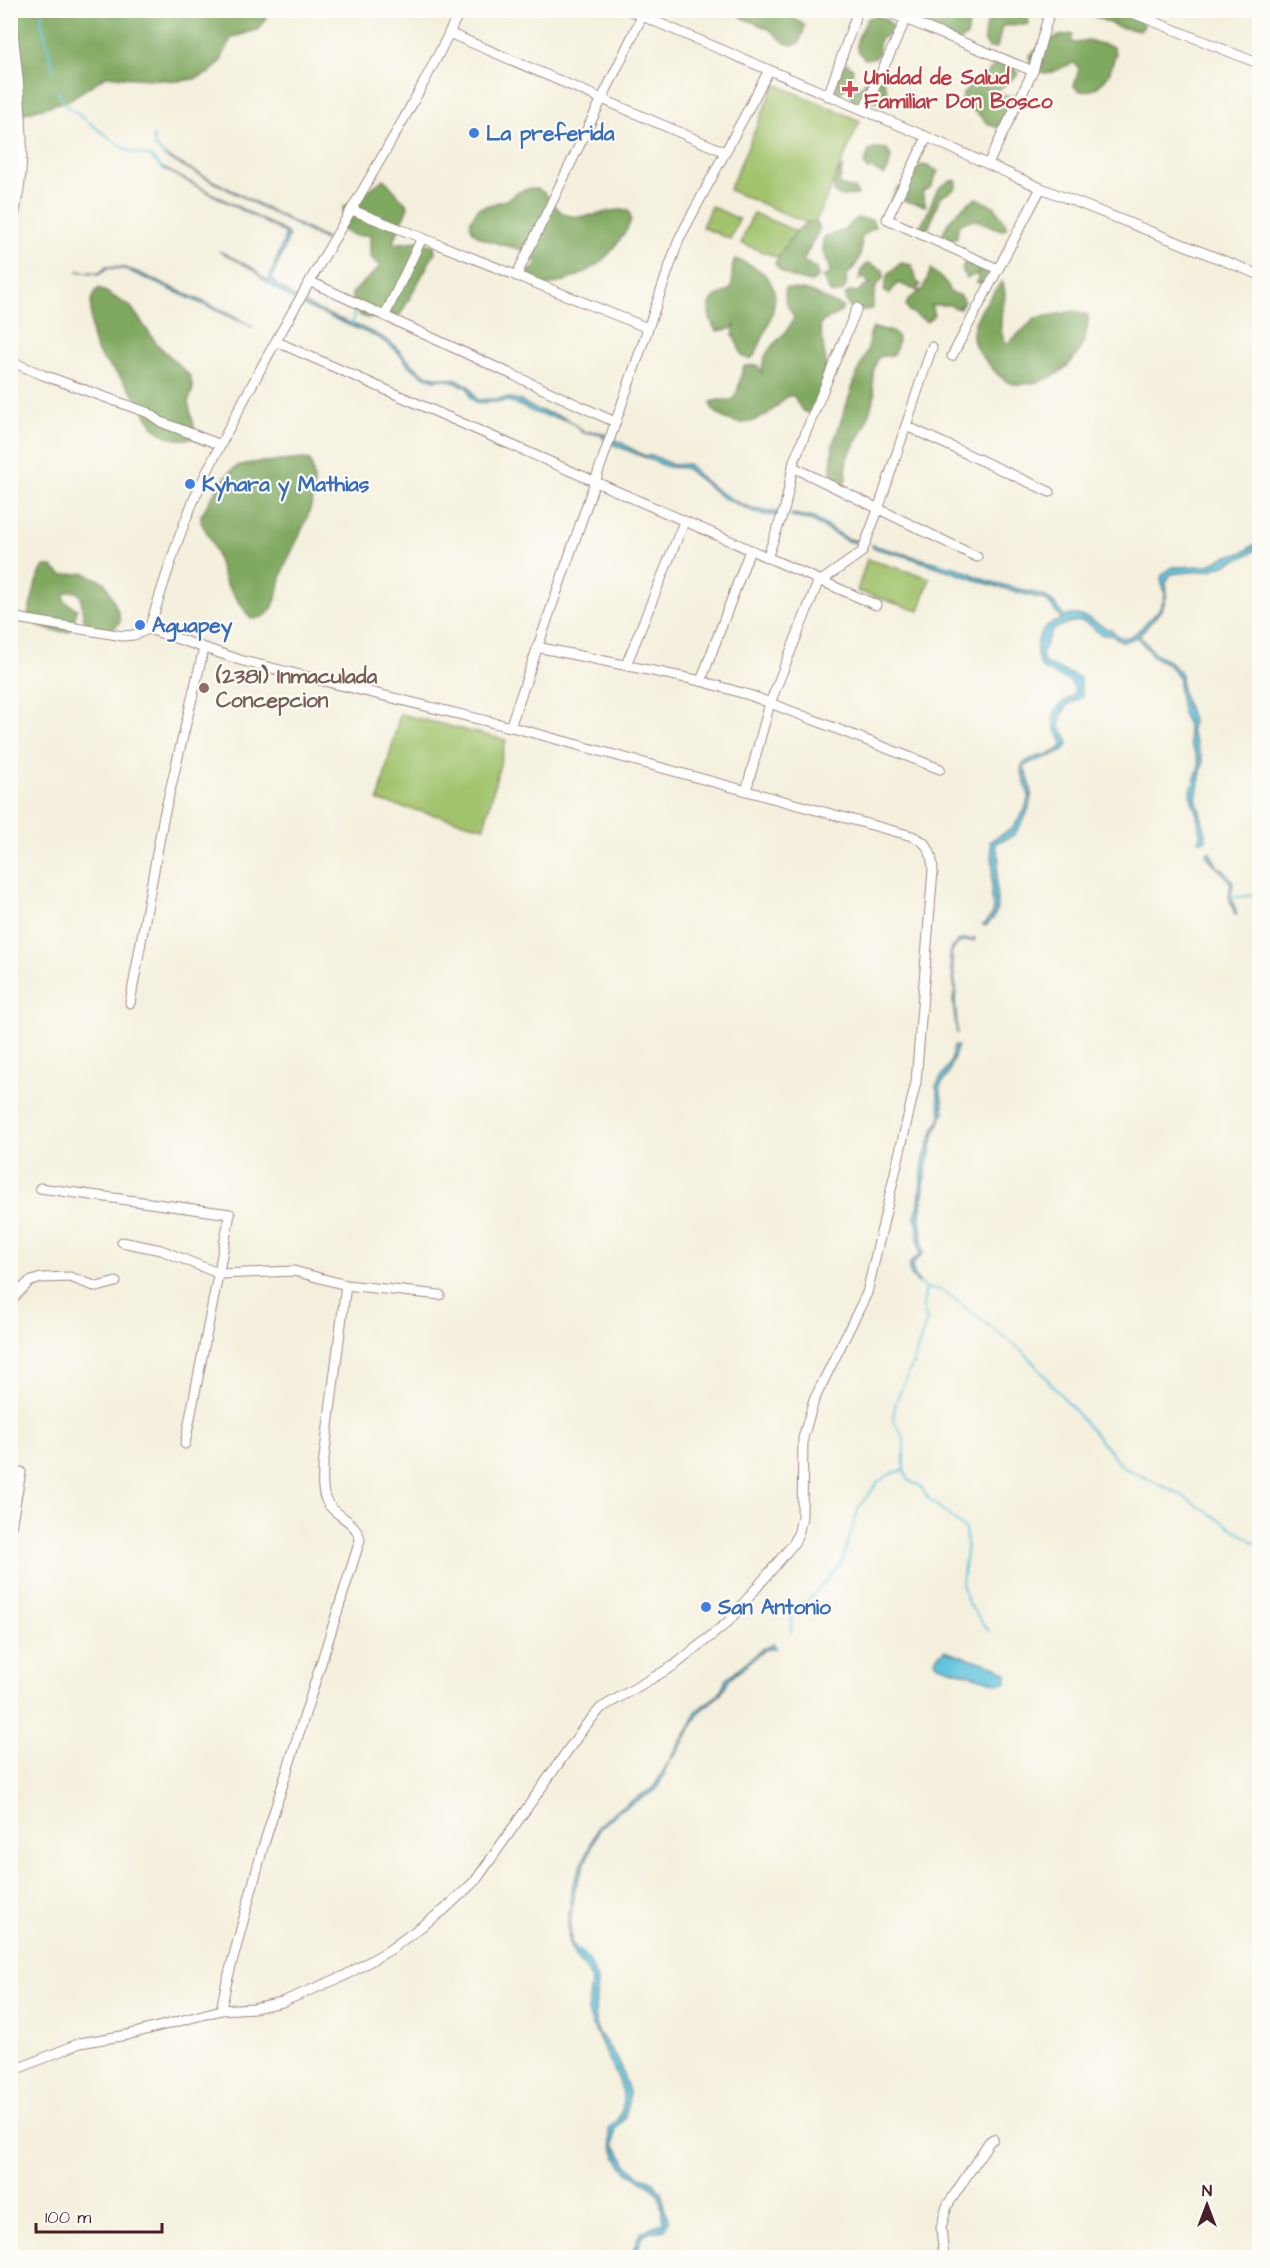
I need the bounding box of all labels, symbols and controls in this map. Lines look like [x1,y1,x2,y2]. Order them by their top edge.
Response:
place label: Unidad de Salud Familiar Don Bosco [864,63,1053,116]
marker: Unidad de Salud Familiar Don Bosco [841,80,859,98]
place label: La preferida [486,119,615,149]
marker: La preferida [467,126,481,140]
place label: Kyhara y Mathias [202,470,370,502]
marker: Kyhara y Mathias [183,477,197,491]
place label: Aguapey [152,611,233,643]
marker: Aguapey [133,618,147,632]
place label: (2381) Inmaculada Concepcion [215,662,377,716]
marker: (2381) Inmaculada Concepcion [197,681,211,695]
place label: San Antonio [717,1593,831,1622]
marker: San Antonio [699,1600,713,1614]
north arrow [1177,2175,1237,2235]
text: N [1202,2180,1212,2202]
scale bar [36,2196,162,2234]
text: 100 m [45,2205,91,2230]

